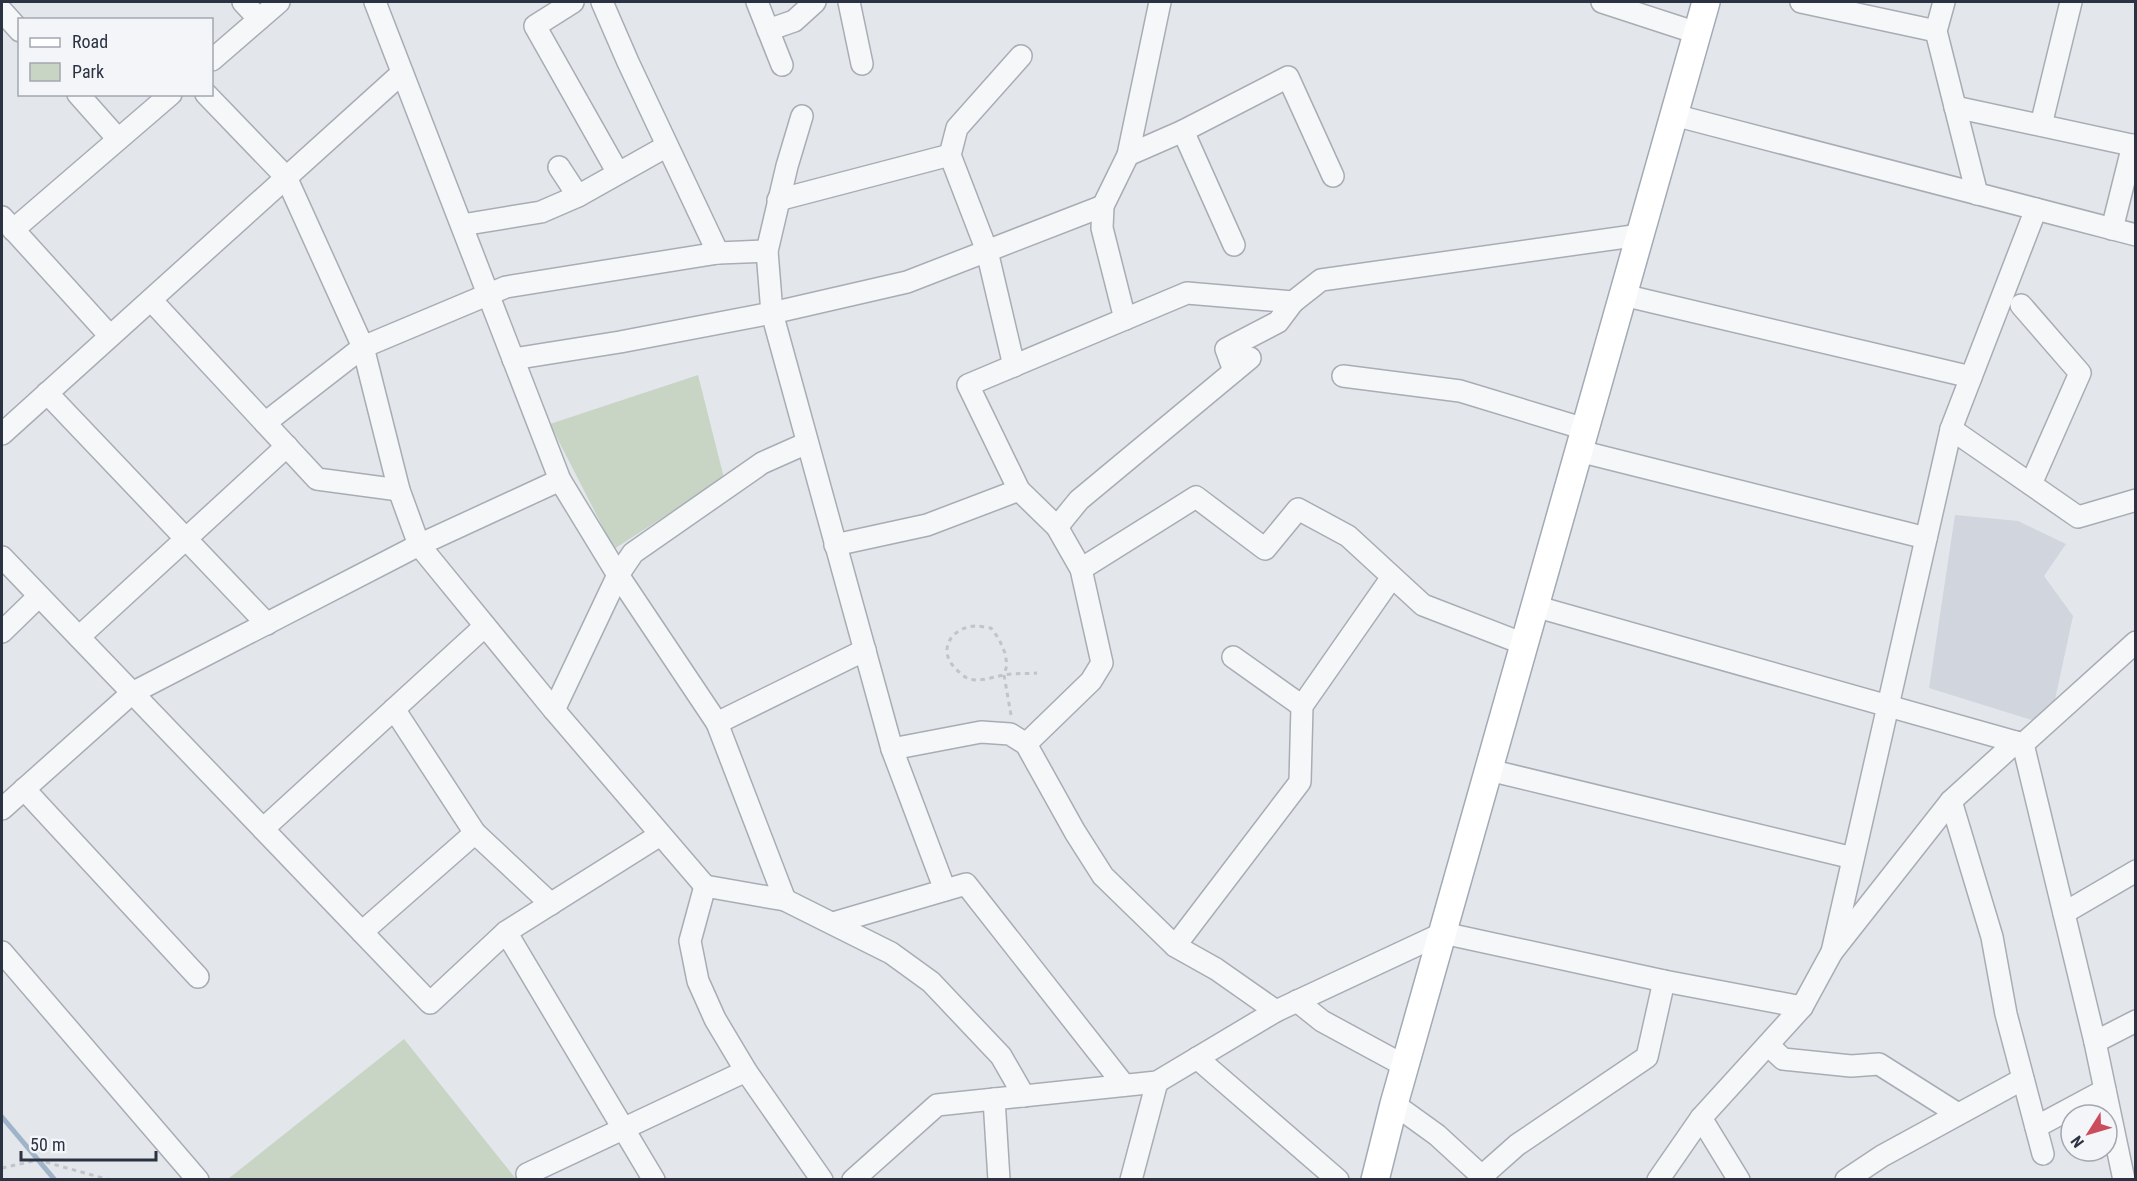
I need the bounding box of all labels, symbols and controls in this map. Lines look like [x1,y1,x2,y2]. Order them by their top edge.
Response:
legend [18,18,213,96]
text: Road [72,31,108,52]
text: Park [72,61,104,82]
north arrow [2059,1103,2119,1163]
scale bar [21,1124,156,1162]
text: N [2067,1132,2088,1151]
text: 50 m [30,1134,65,1155]

